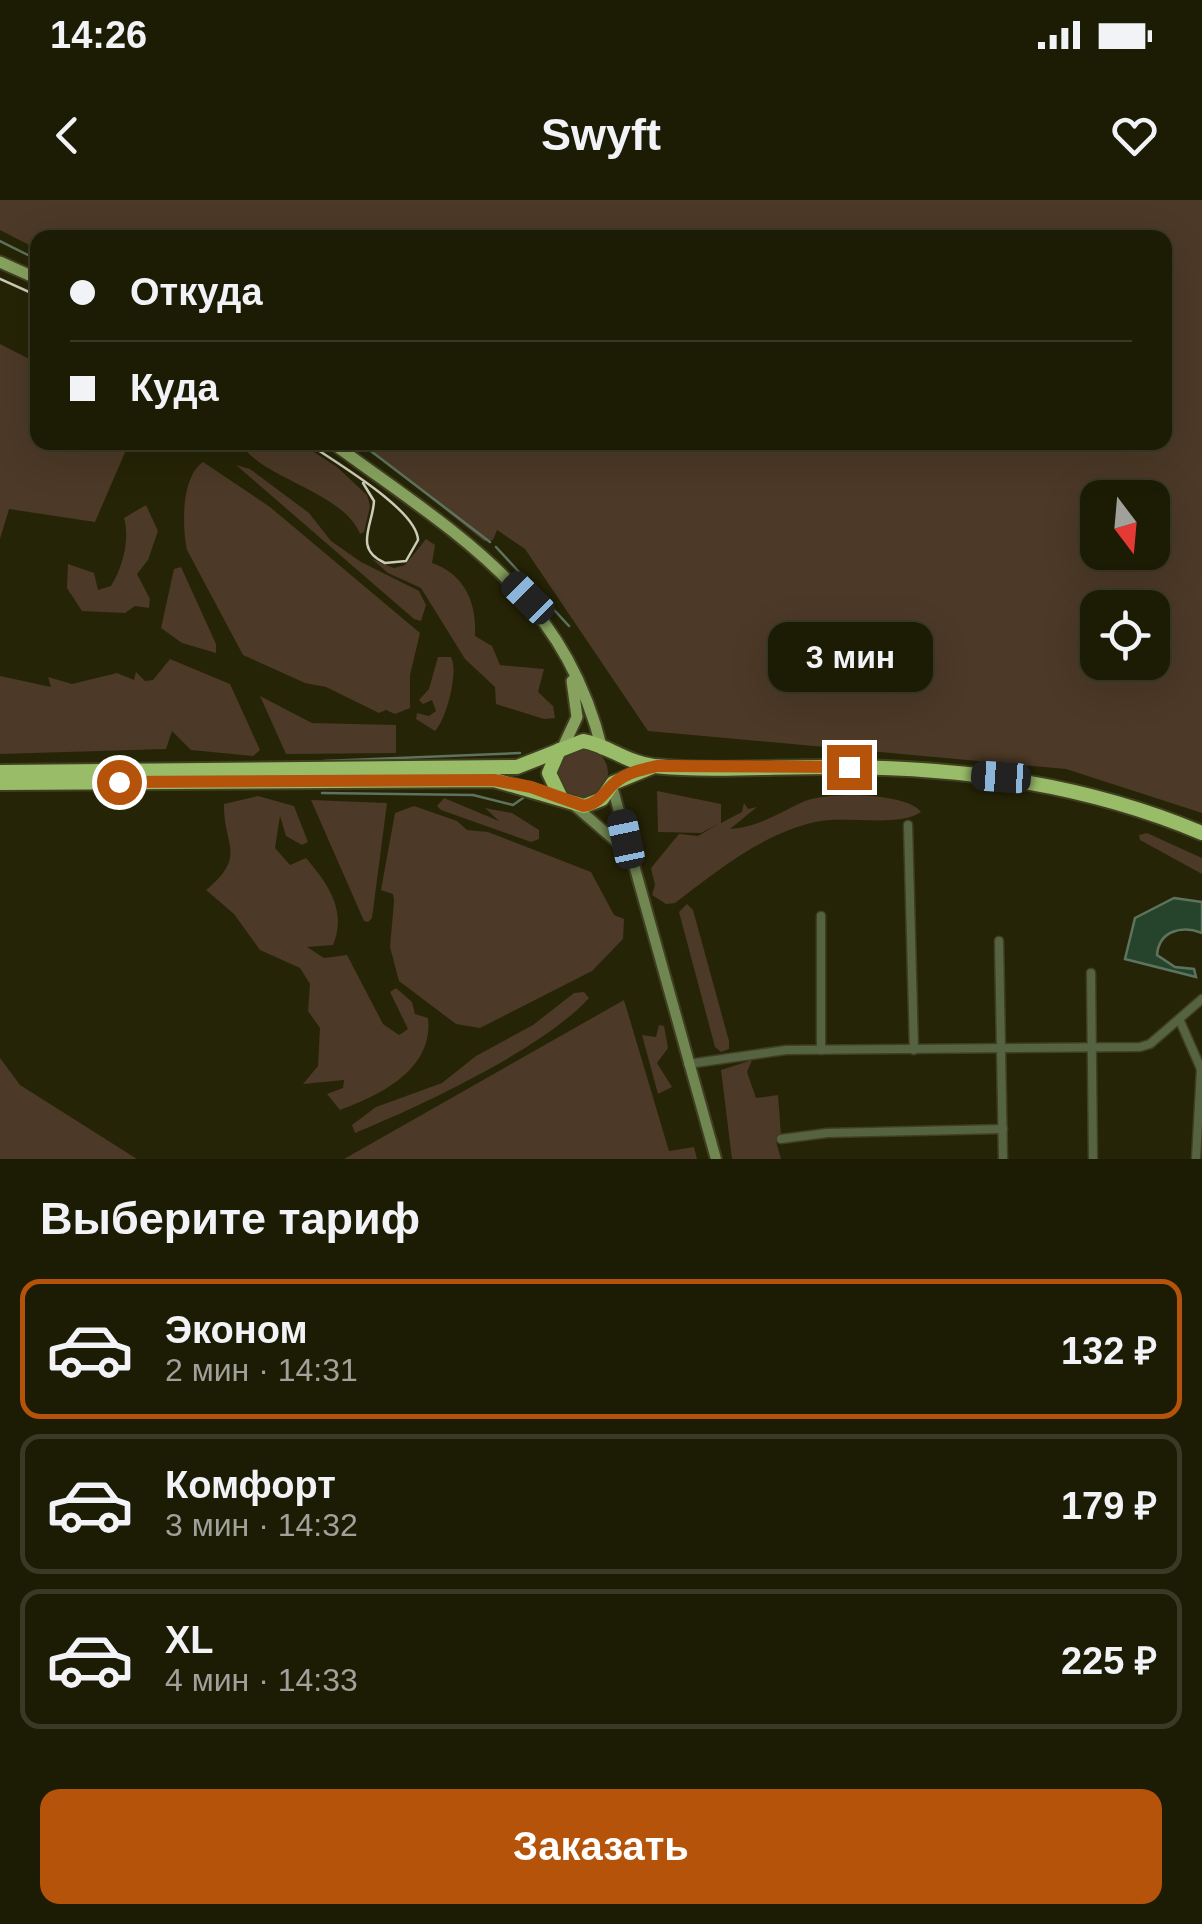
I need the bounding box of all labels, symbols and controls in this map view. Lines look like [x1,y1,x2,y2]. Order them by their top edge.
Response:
text: 14:26 [50,14,147,56]
icon: back [40,108,95,163]
icon: heart [1107,108,1162,163]
text: Swyft [541,109,661,160]
text: Откуда [130,271,263,313]
text: Куда [130,367,219,409]
north arrow [1080,480,1170,570]
map controls [1080,480,1170,680]
car [496,566,560,630]
button: locate [1080,590,1170,680]
callout: 3 мин [766,622,932,692]
text: 3 мин [806,639,895,675]
route end [827,745,872,790]
route start [97,760,142,805]
car [970,760,1032,794]
car [605,807,647,871]
text: Выберите тариф [40,1193,420,1244]
icon: car [45,1304,135,1394]
text: Эконом [165,1309,308,1351]
text: 132 ₽ [1061,1330,1157,1372]
text: 2 мин · 14:31 [165,1352,358,1388]
icon: car [45,1459,135,1549]
text: Комфорт [165,1464,336,1506]
text: 179 ₽ [1061,1485,1157,1527]
text: 3 мин · 14:32 [165,1507,358,1543]
icon: car [45,1614,135,1704]
text: XL [165,1619,214,1661]
text: 225 ₽ [1061,1640,1157,1682]
text: 4 мин · 14:33 [165,1662,358,1698]
button: Заказать [40,1789,1162,1904]

